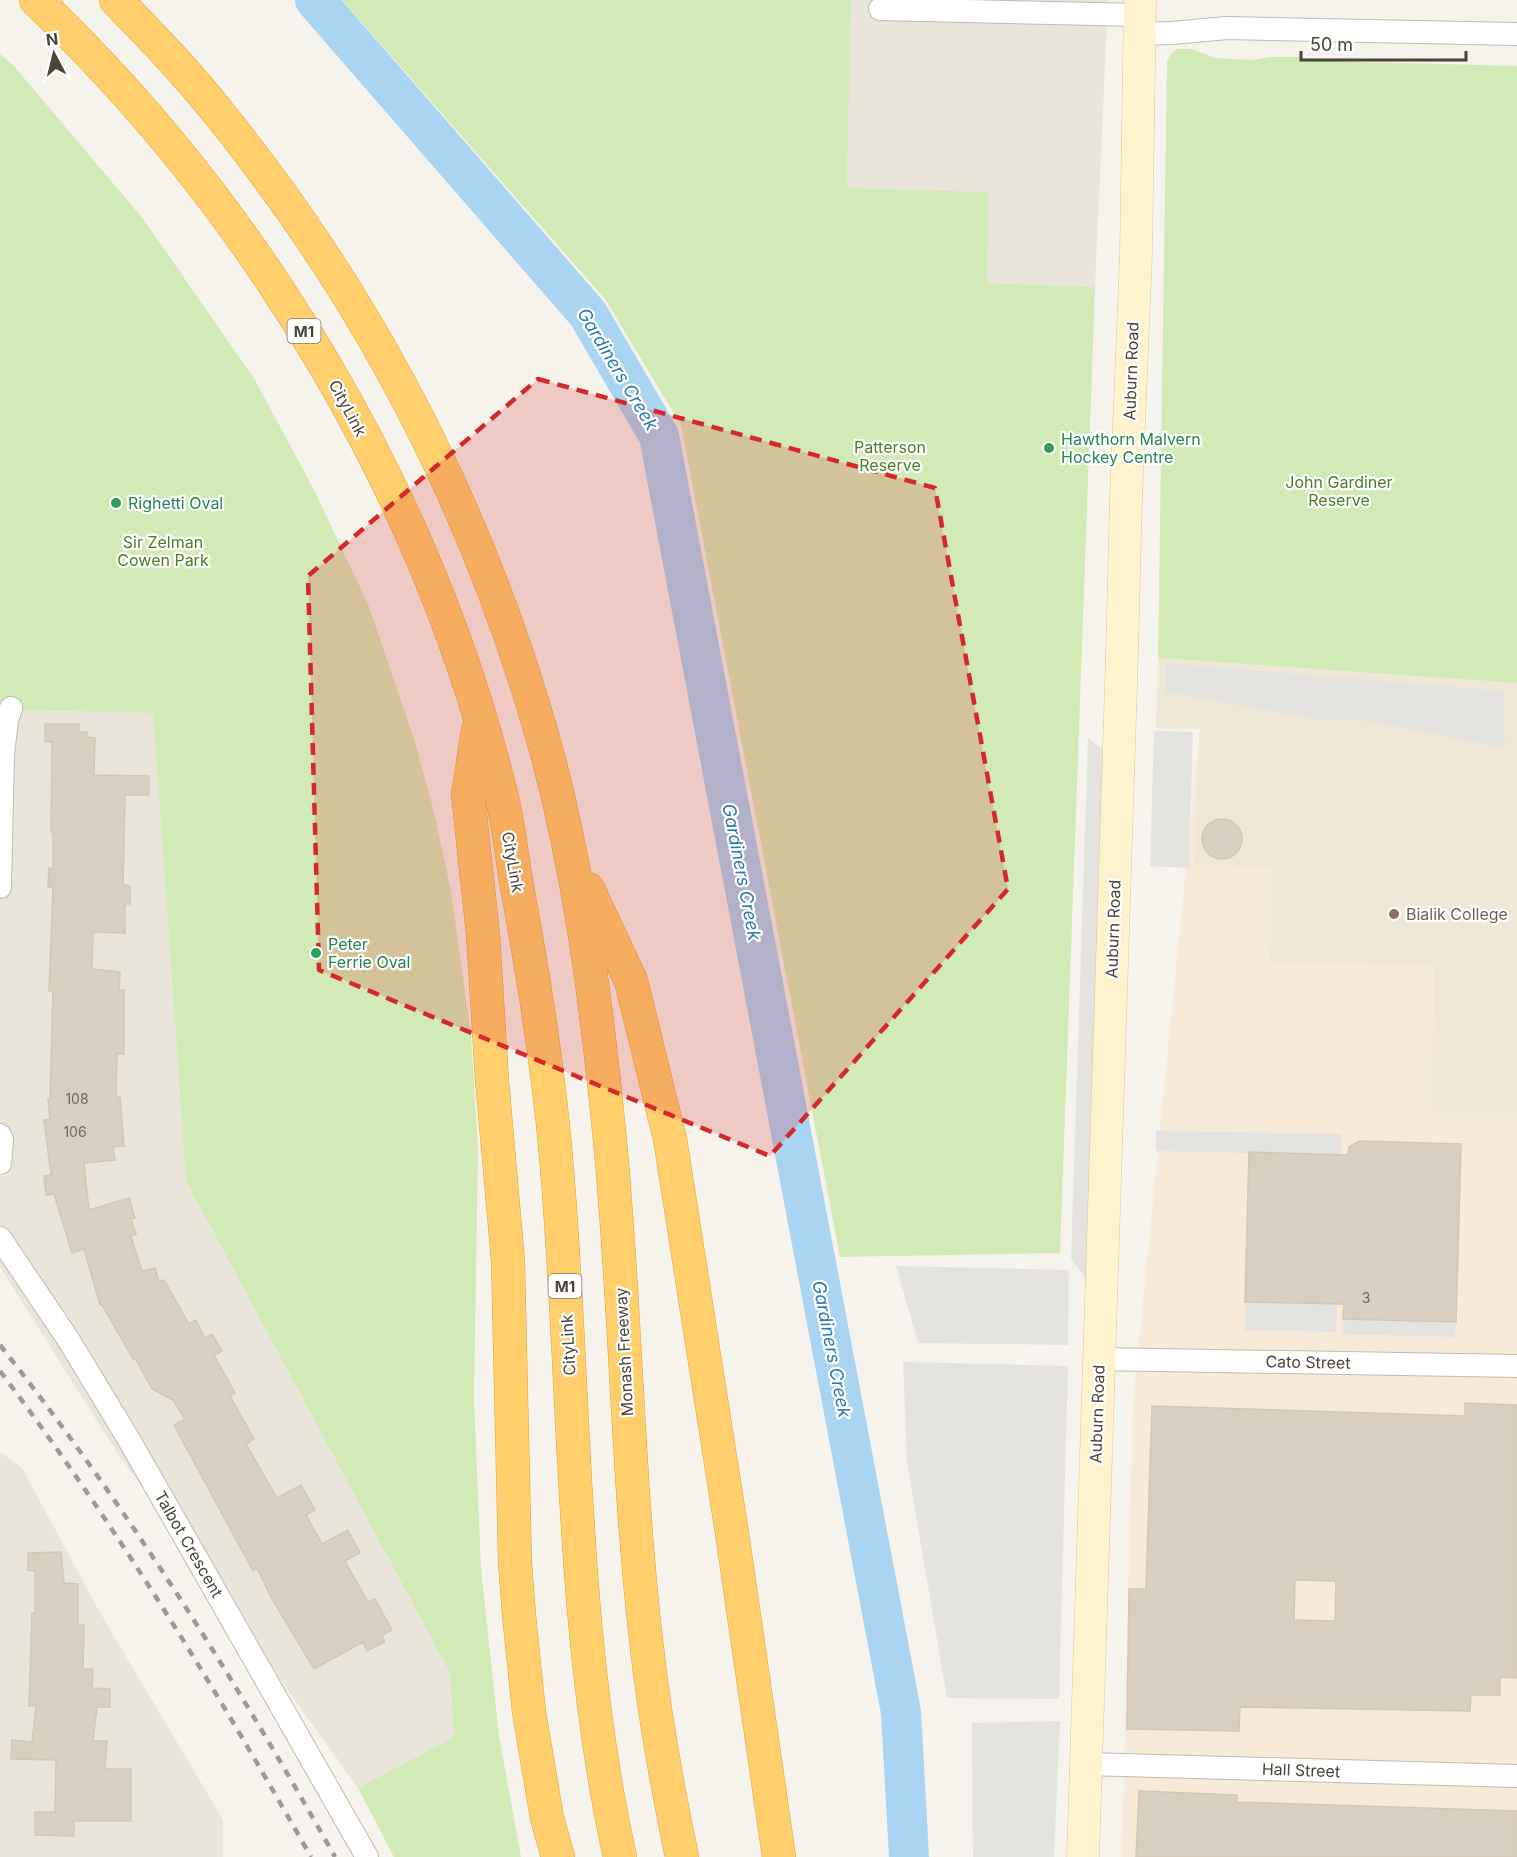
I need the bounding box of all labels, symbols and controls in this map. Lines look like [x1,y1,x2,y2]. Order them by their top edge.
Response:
north arrow [24,24,84,84]
scale bar [1301,24,1466,62]
text: N [45,28,59,50]
text: 50 m [1310,34,1353,55]
water label: Gardiners Creek [573,304,663,435]
road number: M1 [288,319,320,343]
street label: Auburn Road [1119,321,1143,421]
street label: CityLink [325,376,371,440]
place label: Hawthorn Malvern Hockey Centre [1061,429,1201,467]
park label: Patterson Reserve [854,437,926,475]
marker: Hawthorn Malvern Hockey Centre [1042,441,1056,455]
park label: John Gardiner Reserve [1285,472,1393,510]
place label: Righetti Oval [128,493,223,513]
marker: Righetti Oval [109,496,123,510]
park label: Sir Zelman Cowen Park [117,532,209,570]
water label: Gardiners Creek [718,802,766,943]
street label: CityLink [498,830,528,894]
street label: Auburn Road [1101,879,1125,979]
place label: Bialik College [1406,904,1508,924]
marker: Bialik College [1387,907,1401,921]
place label: Peter Ferrie Oval [328,934,410,972]
marker: Peter Ferrie Oval [309,946,323,960]
house number: 108 [65,1090,89,1107]
house number: 106 [63,1123,87,1140]
road number: M1 [548,1274,582,1298]
water label: Gardiners Creek [808,1279,856,1420]
street label: Monash Freeway [611,1287,637,1417]
house number: 3 [1362,1289,1370,1306]
street label: CityLink [556,1314,580,1376]
street label: Cato Street [1265,1351,1351,1373]
street label: Auburn Road [1085,1364,1109,1464]
street label: Talbot Crescent [150,1487,228,1601]
street label: Hall Street [1262,1759,1340,1781]

